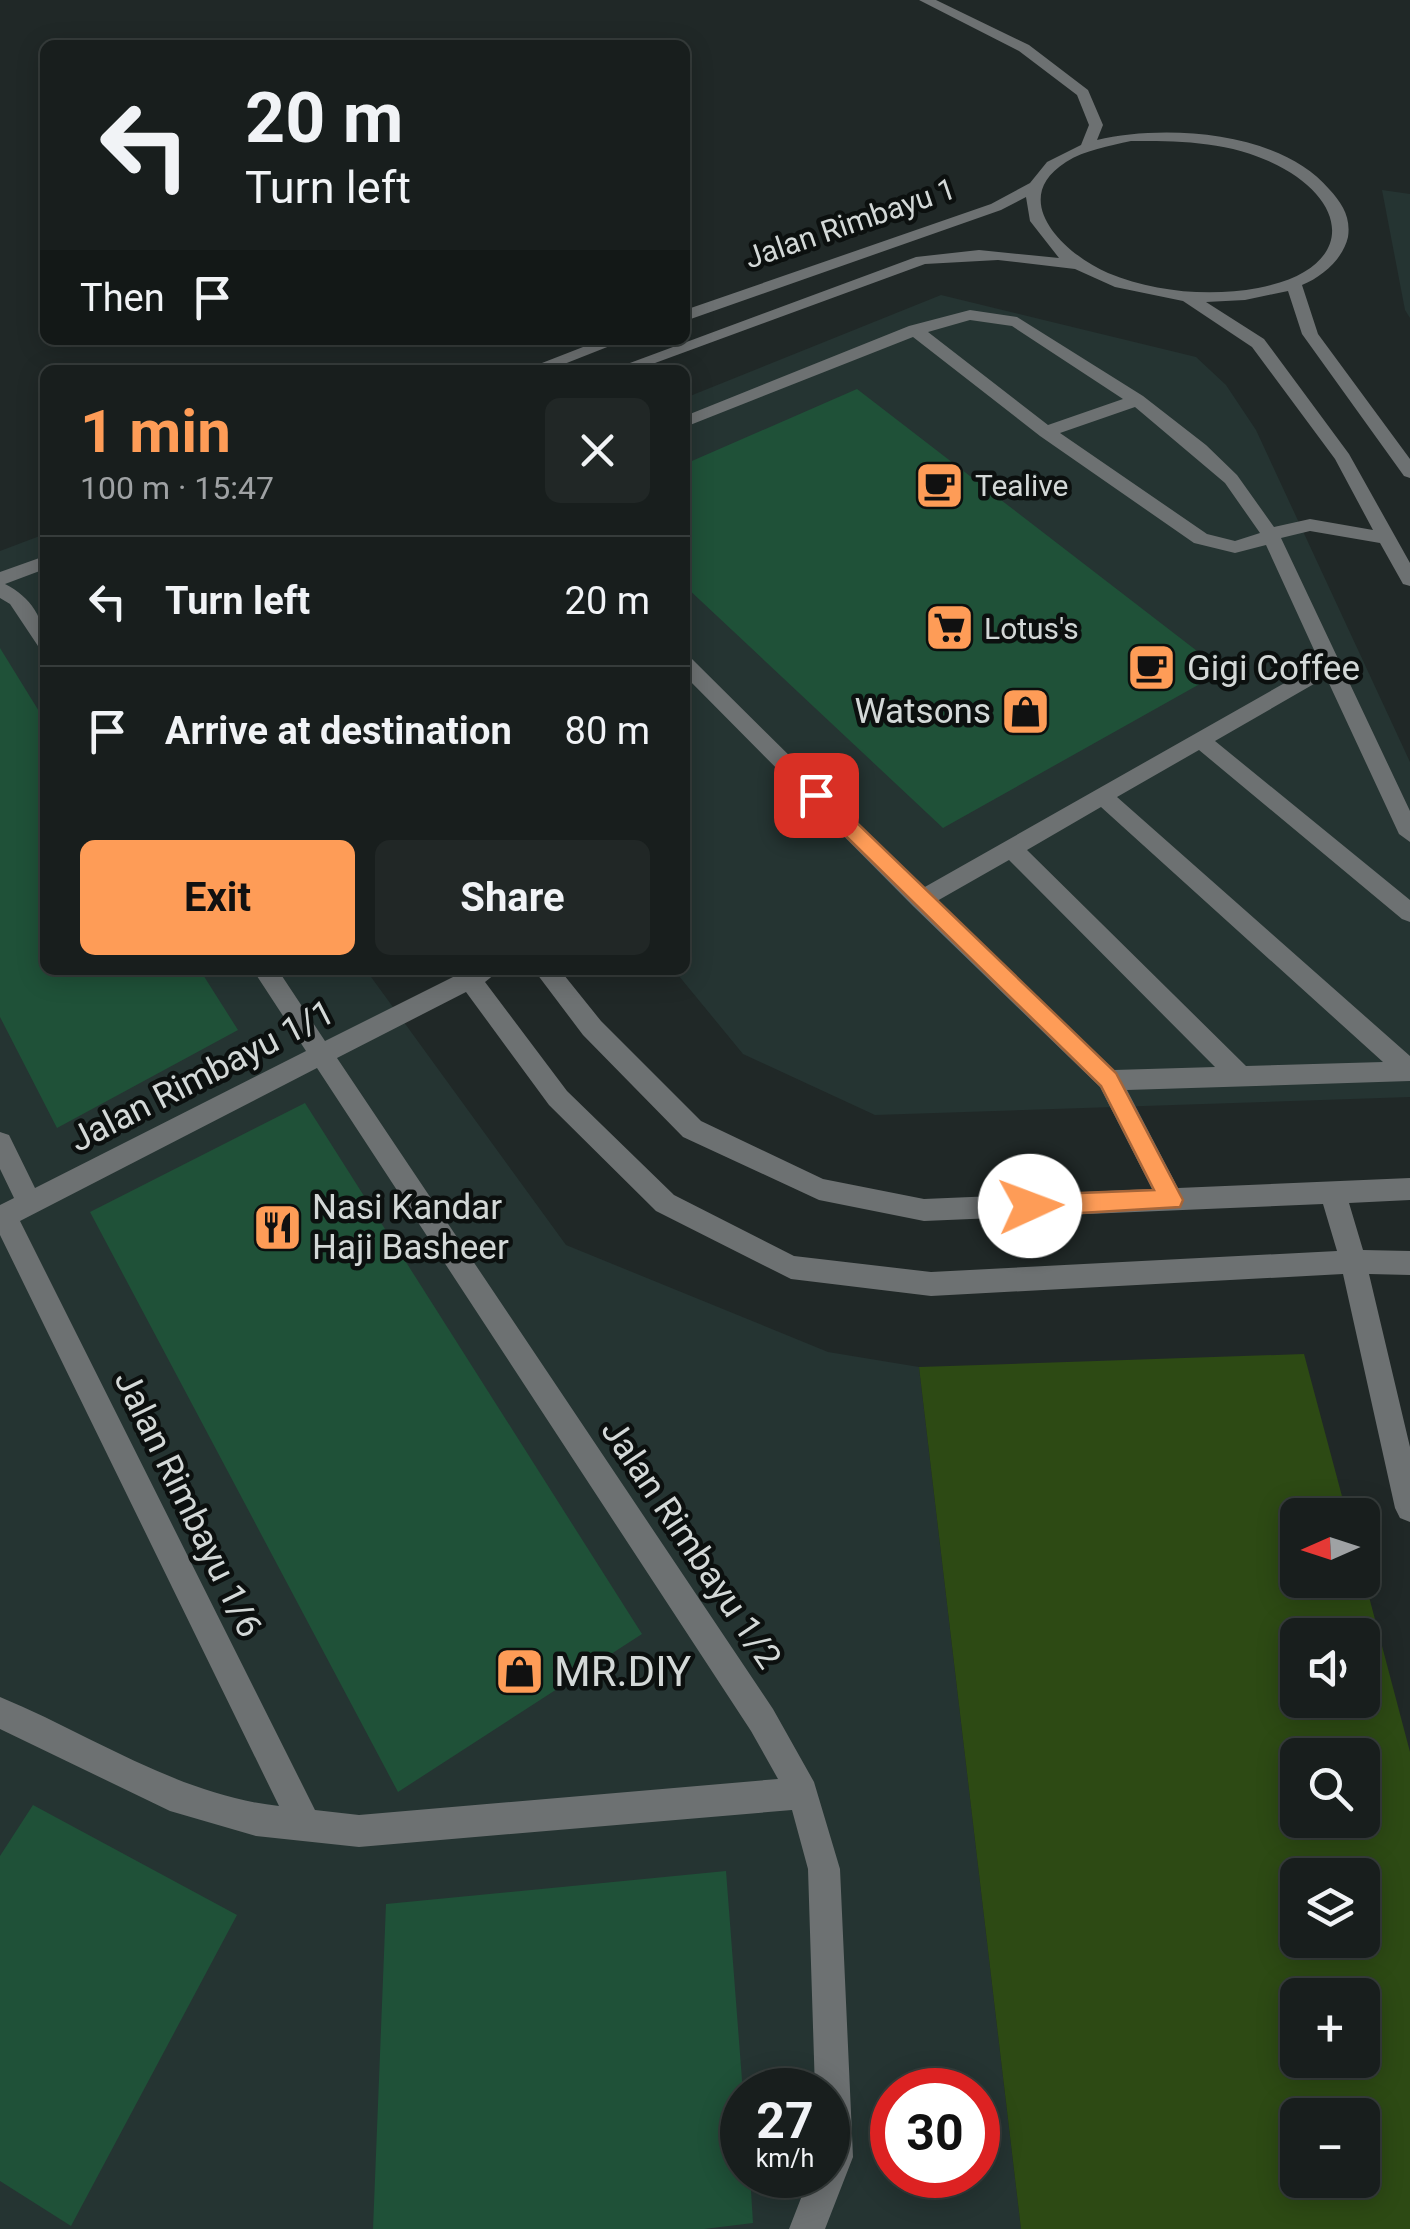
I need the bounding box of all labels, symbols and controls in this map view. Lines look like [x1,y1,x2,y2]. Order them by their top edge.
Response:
text: 20 m [245,77,403,159]
icon: left [80,80,210,210]
text: Turn left [245,161,411,214]
street label: Jalan Rimbayu 1 [740,171,960,275]
icon: arrive [185,270,240,325]
text: Then [80,276,165,320]
text: 1 min [80,396,231,467]
button: close [545,398,650,503]
cafe icon: Tealive [914,459,966,511]
place label: Tealive [975,468,1069,503]
text: 100 m · 15:47 [80,469,274,507]
icon: left [80,574,135,629]
text: Turn left [165,579,310,623]
text: 20 m [565,579,650,623]
supermarket icon: Lotus's [923,602,975,654]
place label: Lotus's [984,611,1079,646]
cafe icon: Gigi Coffee [1126,642,1178,694]
place label: Gigi Coffee [1187,648,1360,689]
shop icon: Watsons [1000,685,1052,737]
place label: Watsons [855,691,991,732]
icon: arrive [80,704,135,759]
text: Arrive at destination [165,709,512,753]
text: 80 m [565,709,650,753]
pin [774,753,859,838]
icon: arrive [789,768,844,823]
button: Exit [80,840,355,955]
button: Share [375,840,650,955]
street label: Jalan Rimbayu 1/1 [63,992,341,1160]
position arrow [978,1154,1082,1258]
place label: Nasi Kandar Haji Basheer [312,1187,509,1268]
restaurant icon: Nasi Kandar Haji Basheer [251,1201,303,1253]
street label: Jalan Rimbayu 1/6 [106,1364,270,1644]
street label: Jalan Rimbayu 1/2 [593,1412,789,1676]
north arrow [1280,1498,1380,1598]
map controls [1280,1498,1380,2198]
button: sound [1280,1618,1380,1718]
shop icon: MR.DIY [493,1645,545,1697]
place label: MR.DIY [554,1647,691,1696]
button: search [1280,1738,1380,1838]
button: layers [1280,1858,1380,1958]
button: + [1280,1978,1380,2078]
speed limit sign: 30 [870,2068,1000,2198]
text: 27 [756,2092,814,2150]
button: − [1280,2098,1380,2198]
text: km/h [756,2144,814,2173]

